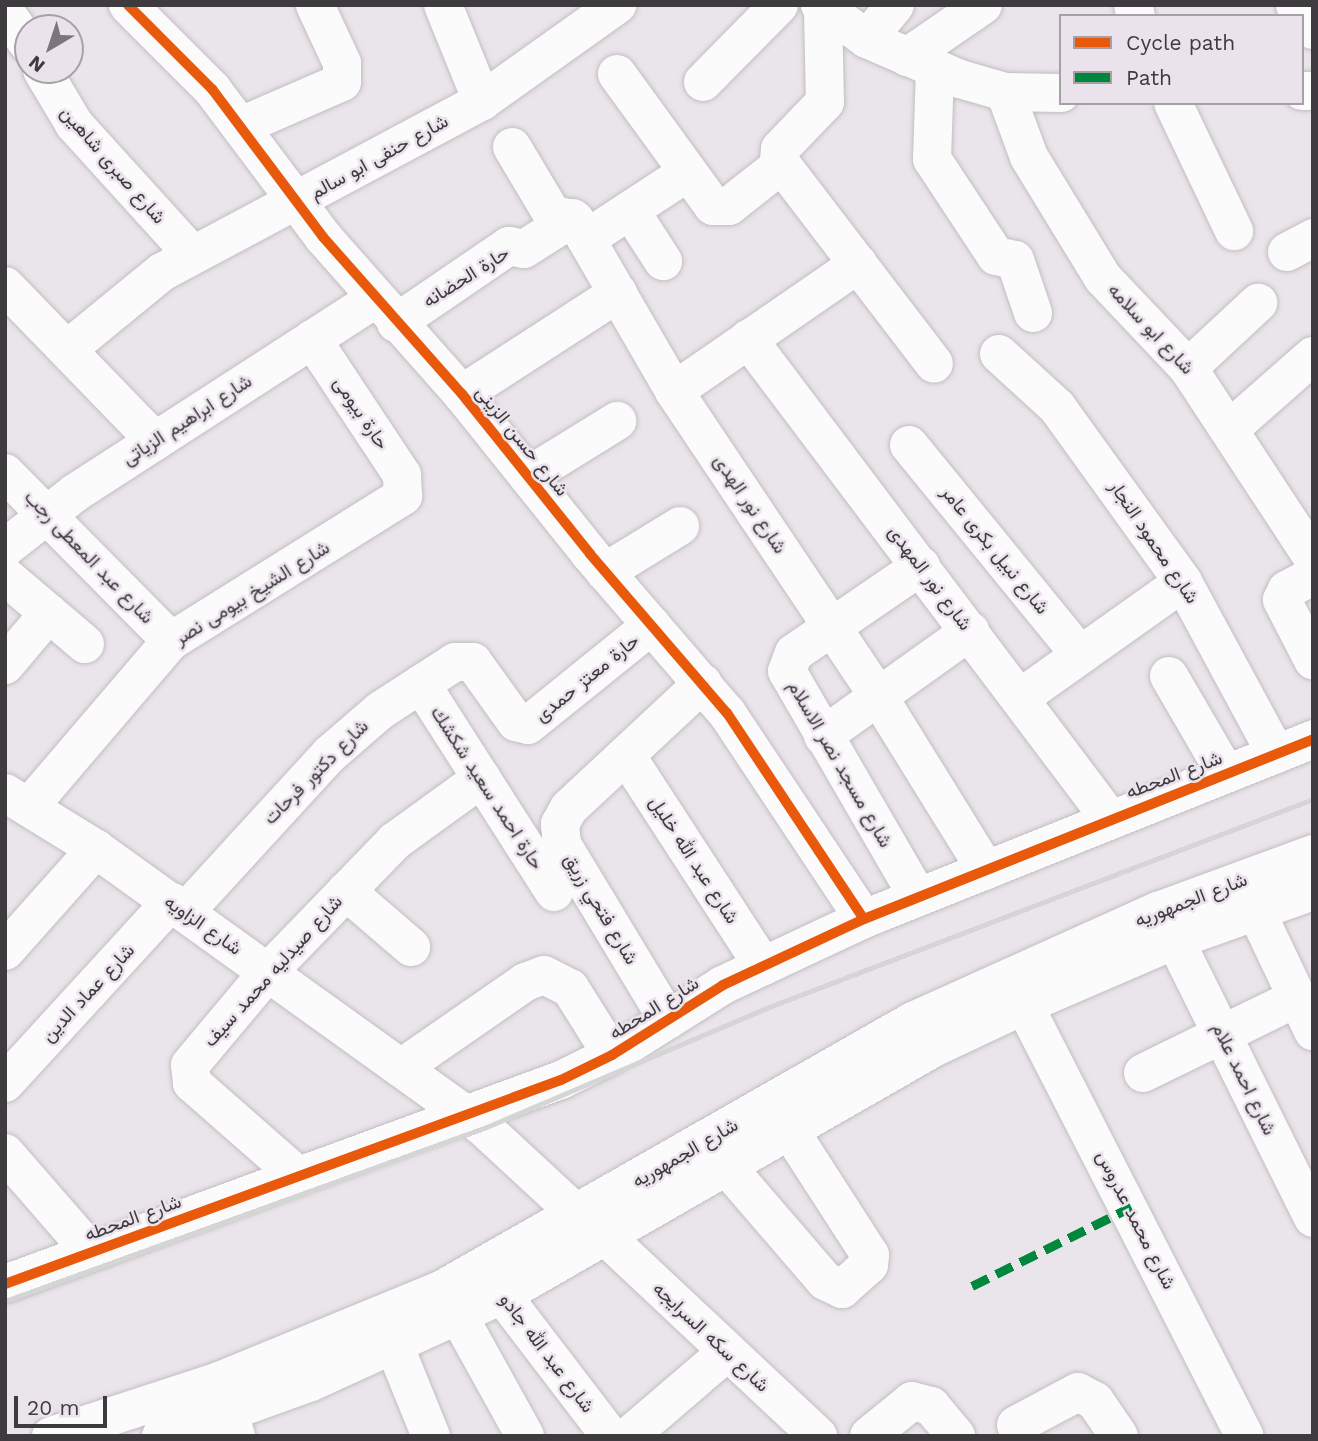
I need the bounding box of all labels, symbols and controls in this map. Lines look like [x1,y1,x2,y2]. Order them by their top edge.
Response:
north arrow [14,14,84,84]
legend [1059,14,1304,105]
text: Cycle path [1126,30,1235,55]
text: N [24,51,49,78]
text: Path [1126,65,1172,90]
street label: شارع صبرى شاهين [56,101,170,229]
street label: شارع حنفى ابو سالم [306,110,452,204]
street label: حارة الحضانه [419,242,513,312]
street label: شارع ابو سلامه [1103,279,1199,379]
street label: شارع ابراهيم الزياتى [118,370,256,470]
street label: حارة بيومى [328,372,394,454]
street label: شارع حسن الزينى [471,381,573,501]
street label: شارع نور الهدى [709,450,791,558]
street label: شارع محمود النجار [1104,476,1204,608]
street label: شارع نبيل بكرى عامر [936,481,1054,619]
street label: شارع عبد المعطى رجب [20,486,158,628]
street label: شارع نور المهدى [883,521,977,635]
street label: شارع الشيخ بيومى نصر [170,536,334,650]
street label: حارة معتز حمدى [530,629,644,727]
street label: شارع مسجد نصر الاسلام [783,677,897,851]
street label: حارة احمد سعيد شكشك [426,702,548,874]
street label: شارع دكتور فرحات [259,715,373,829]
street label: شارع المحطه [1123,746,1225,804]
street label: شارع عبد الله خليل [644,792,744,928]
street label: شارع فتحي زريق [559,849,643,969]
street label: شارع الجمهوريه [1132,868,1250,932]
street label: شارع الزاويه [160,890,246,960]
street label: شارع صيدليه محمد سيف [199,890,347,1052]
street label: شارع عماد الدين [37,939,139,1047]
street label: شارع المحطه [605,972,703,1044]
street label: شارع احمد علام [1207,1019,1281,1139]
street label: شارع الجمهوريه [628,1113,742,1193]
street label: شارع محمد عدروس [1091,1147,1181,1293]
street label: شارع المحطه [82,1190,184,1246]
street label: شارع سكه السرايجه [648,1277,774,1397]
street label: شارع عبد الله جادو [495,1289,599,1417]
scale bar [18,1382,110,1426]
text: 20 m [27,1395,79,1420]

